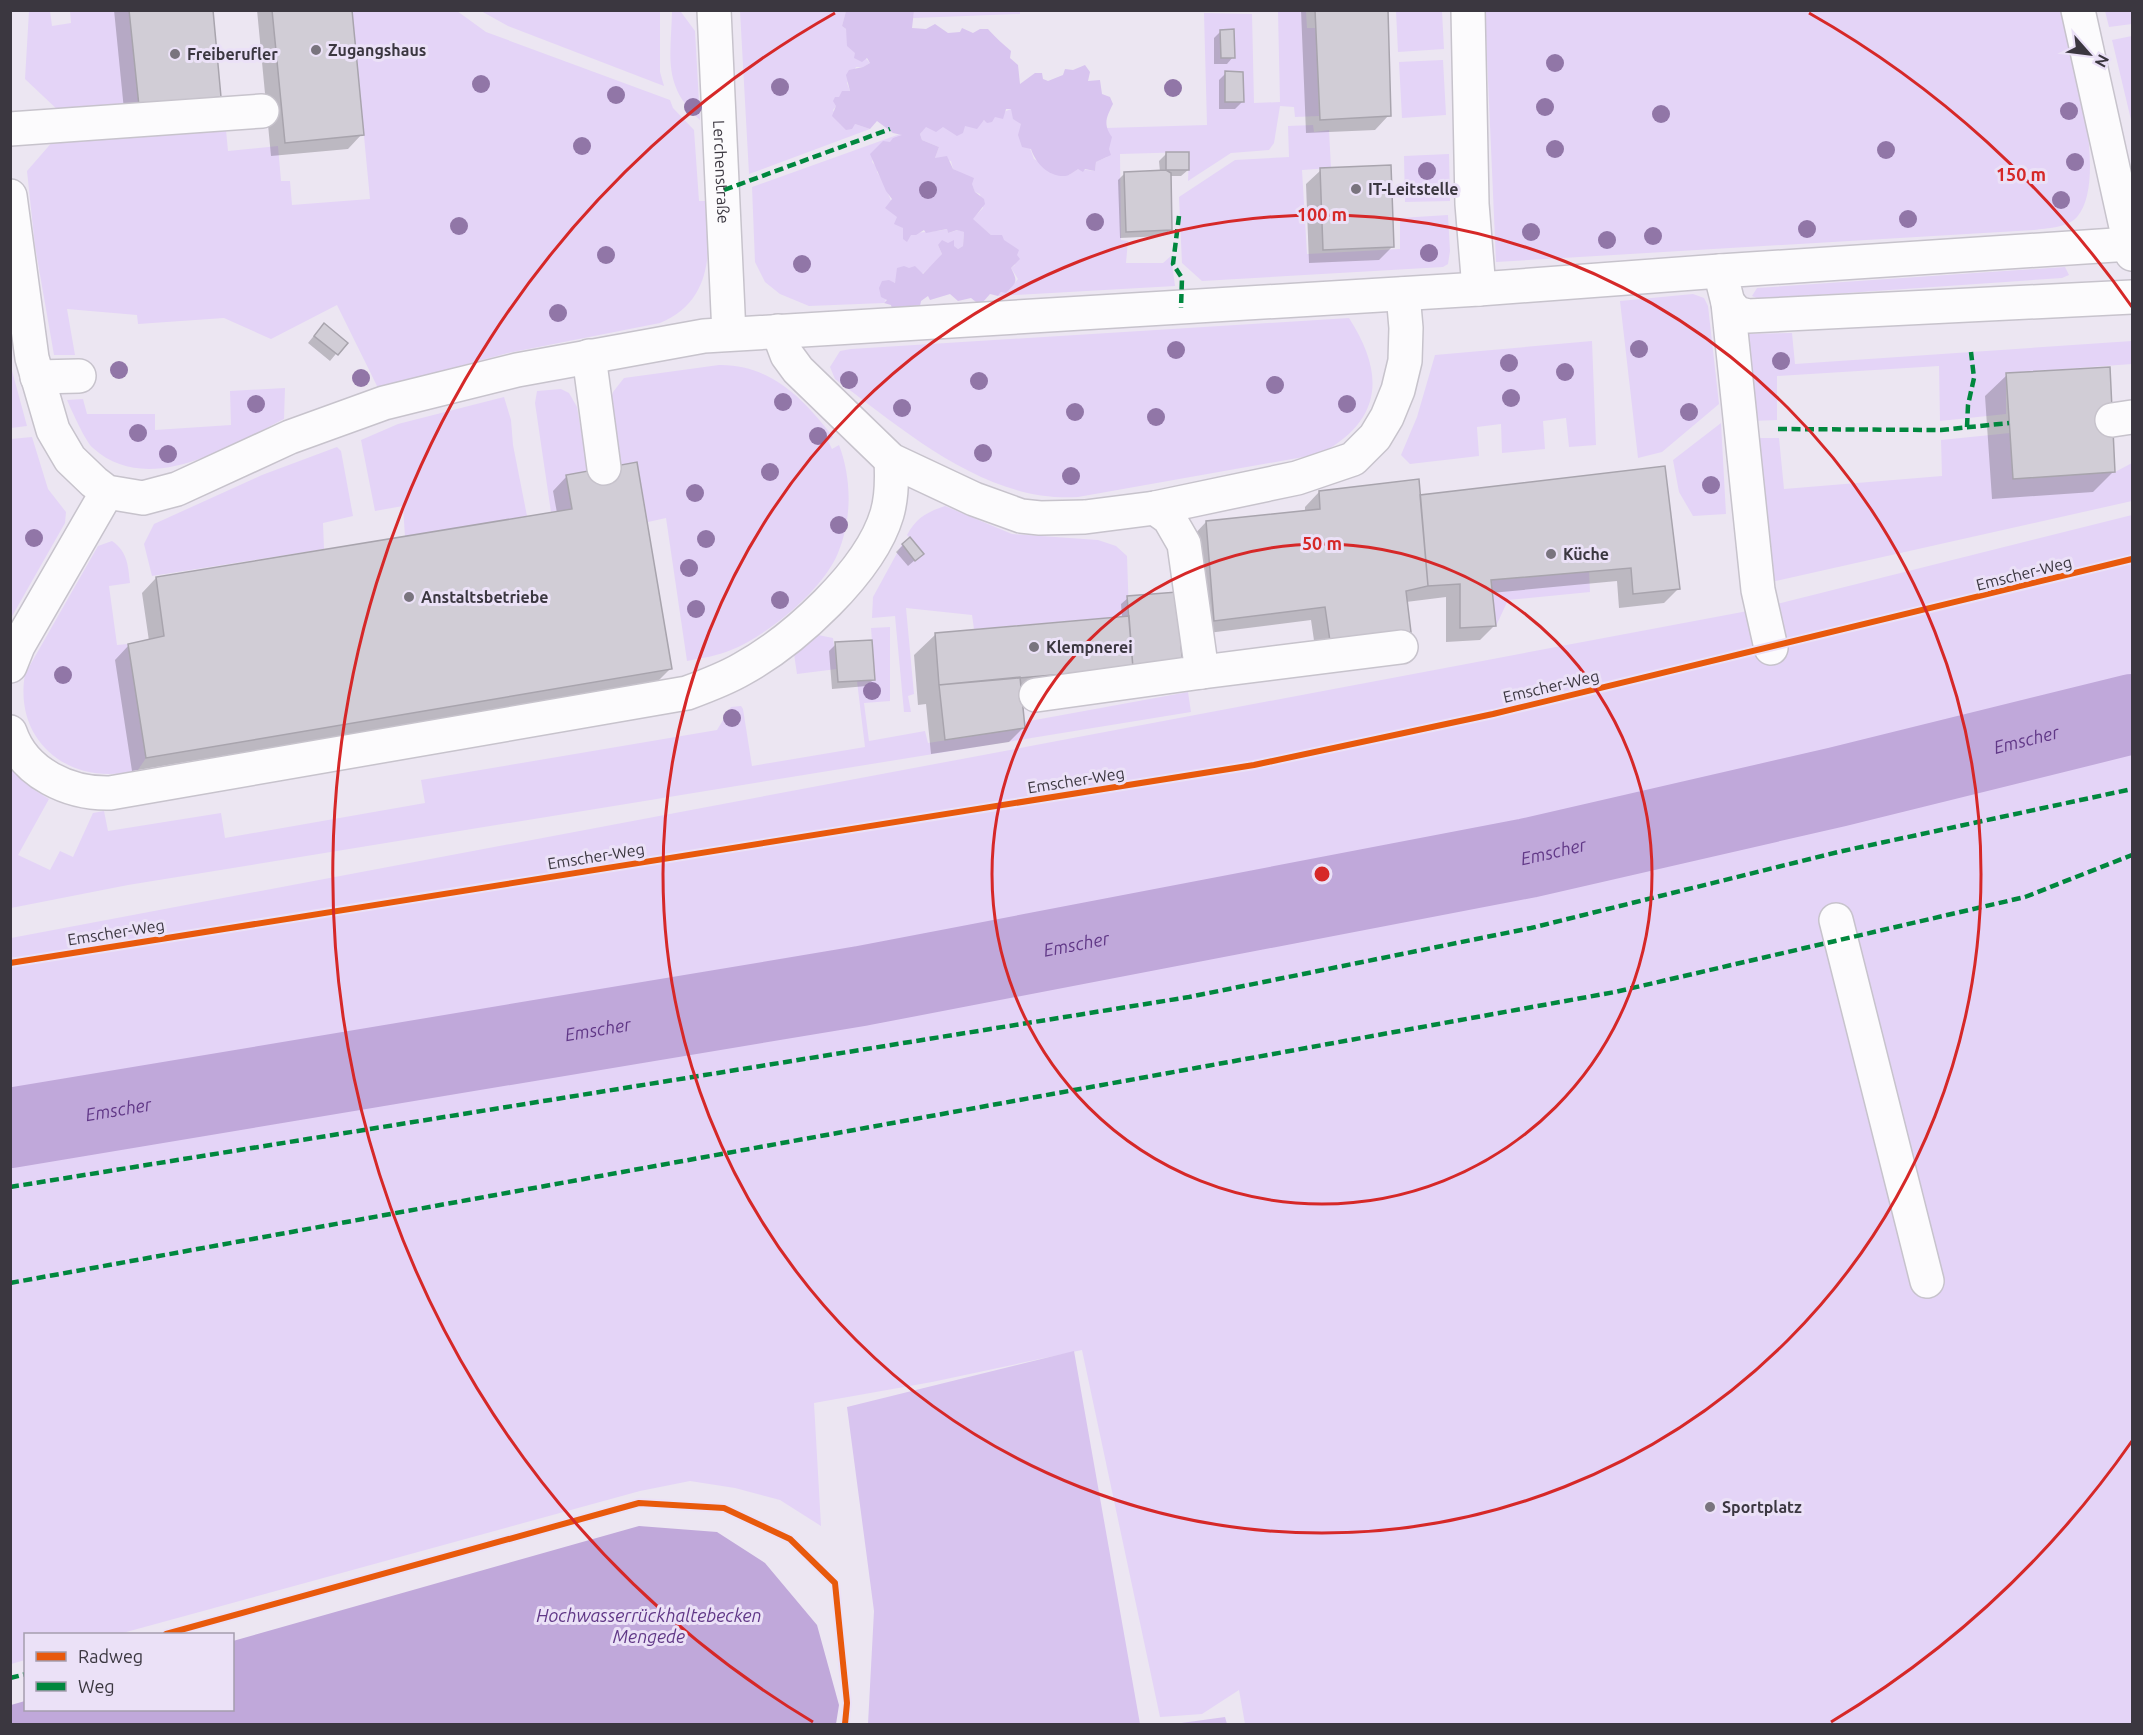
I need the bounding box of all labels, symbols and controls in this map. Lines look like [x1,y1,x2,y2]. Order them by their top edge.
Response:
north arrow [2059,24,2119,84]
place label: Zugangshaus [328,41,426,59]
marker: Zugangshaus [309,43,323,57]
place label: Freiberufler [187,45,278,63]
marker: Freiberufler [168,47,182,61]
text: N [2091,52,2113,71]
street label: Lerchenstraße [710,120,733,224]
text: 150 m [1996,164,2046,184]
place label: IT-Leitstelle [1368,180,1459,198]
marker: IT-Leitstelle [1349,182,1363,196]
text: 100 m [1297,204,1347,224]
text: 50 m [1302,533,1342,553]
place label: Küche [1563,545,1609,563]
marker: Küche [1544,547,1558,561]
street label: Emscher-Weg [1974,552,2074,594]
place label: Anstaltsbetriebe [421,588,549,606]
marker: Anstaltsbetriebe [402,590,416,604]
place label: Klempnerei [1046,638,1133,656]
marker: Klempnerei [1027,640,1041,654]
street label: Emscher-Weg [1501,666,1601,706]
water label: Emscher [1991,721,2062,757]
street label: Emscher-Weg [1026,763,1126,797]
water label: Emscher [1519,834,1589,868]
street label: Emscher-Weg [546,839,646,873]
centre of rings [1312,864,1332,884]
street label: Emscher-Weg [66,915,166,949]
water label: Emscher [1042,927,1112,960]
water label: Emscher [563,1013,633,1044]
water label: Emscher [84,1093,154,1124]
place label: Sportplatz [1722,1498,1802,1516]
marker: Sportplatz [1703,1500,1717,1514]
water label: Hochwasserrückhaltebecken Mengede [536,1605,762,1646]
legend [24,1633,234,1711]
text: Radweg [78,1646,143,1666]
text: Weg [78,1676,115,1696]

